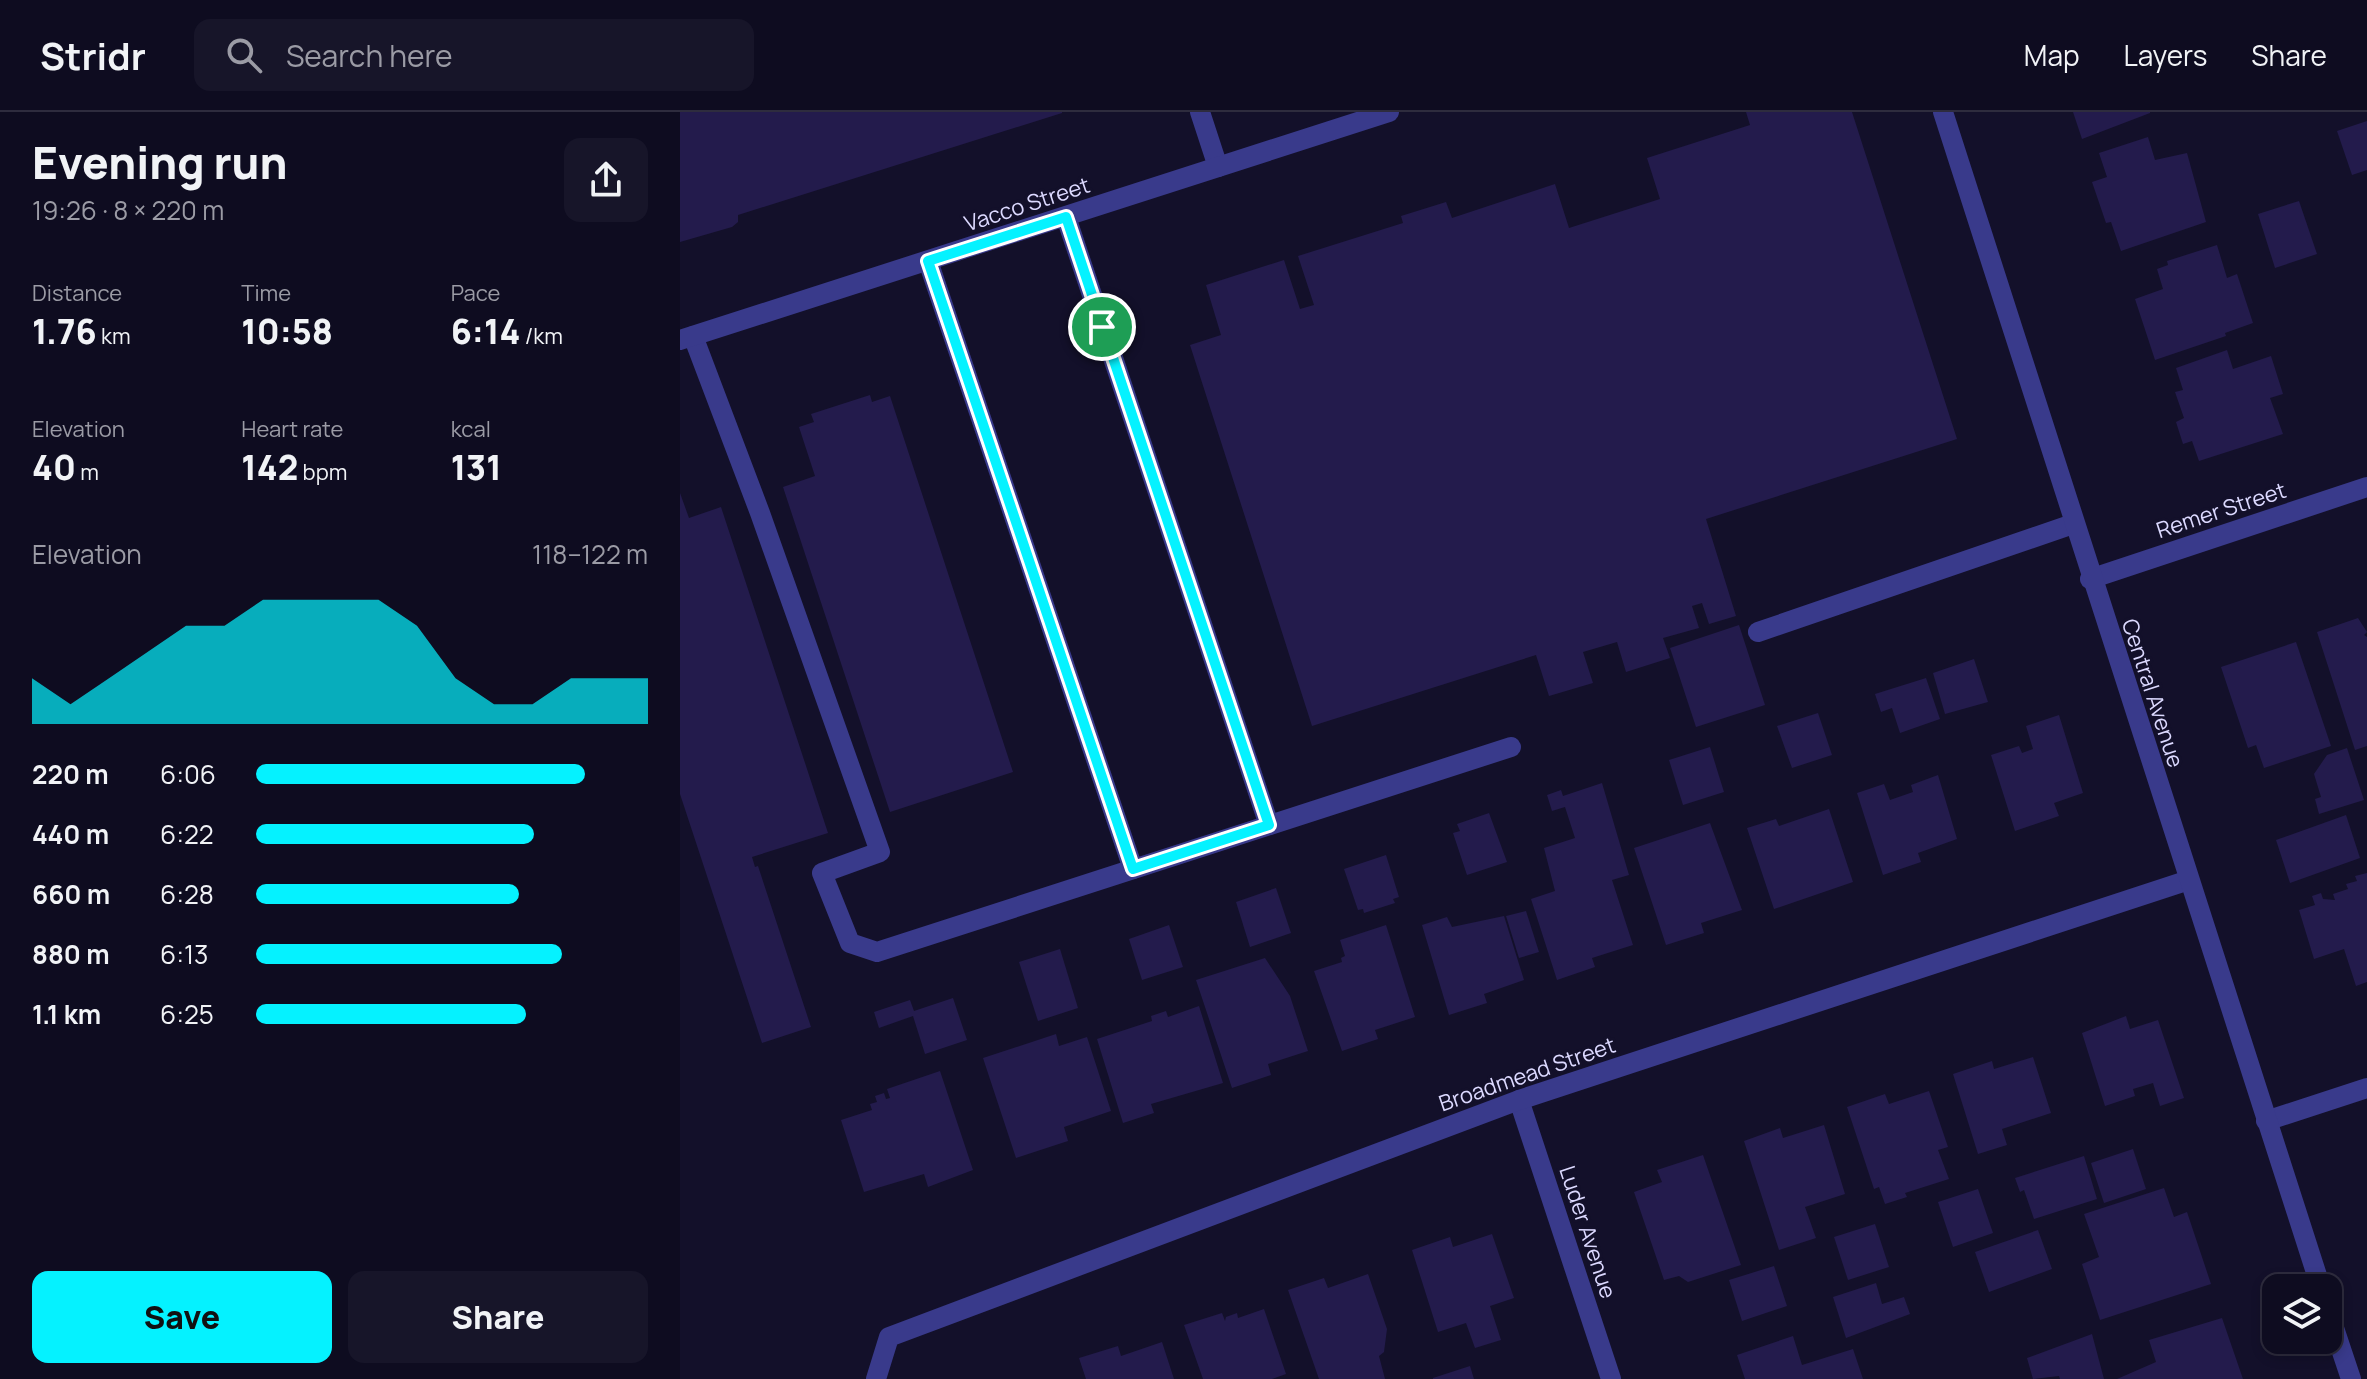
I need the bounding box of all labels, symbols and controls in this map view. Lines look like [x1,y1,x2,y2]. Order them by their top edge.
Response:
search box [194,19,754,91]
text: Stridr [40,29,146,81]
icon: search [222,33,266,77]
text: Search here [286,35,453,76]
text: Map [2024,36,2080,74]
text: Layers [2124,36,2207,74]
text: Share [2251,36,2327,74]
text: Evening run [32,132,288,192]
button: share [564,138,648,222]
street label: Vacco Street [960,170,1094,238]
text: 19:26 · 8 × 220 m [32,192,224,228]
text: Distance [32,278,122,308]
text: Time [241,278,291,308]
text: Pace [451,278,500,308]
pin [1068,293,1136,361]
icon: arrive [1080,305,1124,349]
text: 1.76 [32,308,97,354]
text: 10:58 [241,308,333,354]
text: 6:14 [451,308,520,354]
text: km [97,321,131,351]
text: /km [520,321,563,351]
text: Elevation [32,414,125,444]
text: Heart rate [241,414,343,444]
text: kcal [451,414,491,444]
text: 40 [32,444,76,490]
text: 142 [241,444,298,490]
text: 131 [451,444,502,490]
text: m [76,457,99,487]
text: bpm [298,457,347,487]
street label: Remer Street [2152,475,2290,545]
text: Elevation [32,536,142,572]
text: 118–122 m [532,536,648,572]
street label: Central Avenue [2115,615,2191,771]
text: 220 m [32,756,109,792]
text: 6:06 [160,756,216,792]
text: 440 m [32,816,109,852]
text: 6:22 [160,816,214,852]
text: 660 m [32,876,110,912]
text: 6:28 [160,876,214,912]
text: 880 m [32,936,110,972]
text: 6:13 [160,936,208,972]
text: 1.1 km [32,996,101,1032]
text: 6:25 [160,996,214,1032]
street label: Broadmead Street [1435,1030,1619,1118]
street label: Luder Avenue [1552,1162,1624,1302]
button: Save [32,1271,332,1363]
button: Share [348,1271,648,1363]
map controls [2262,1274,2342,1354]
button: layers [2262,1274,2342,1354]

